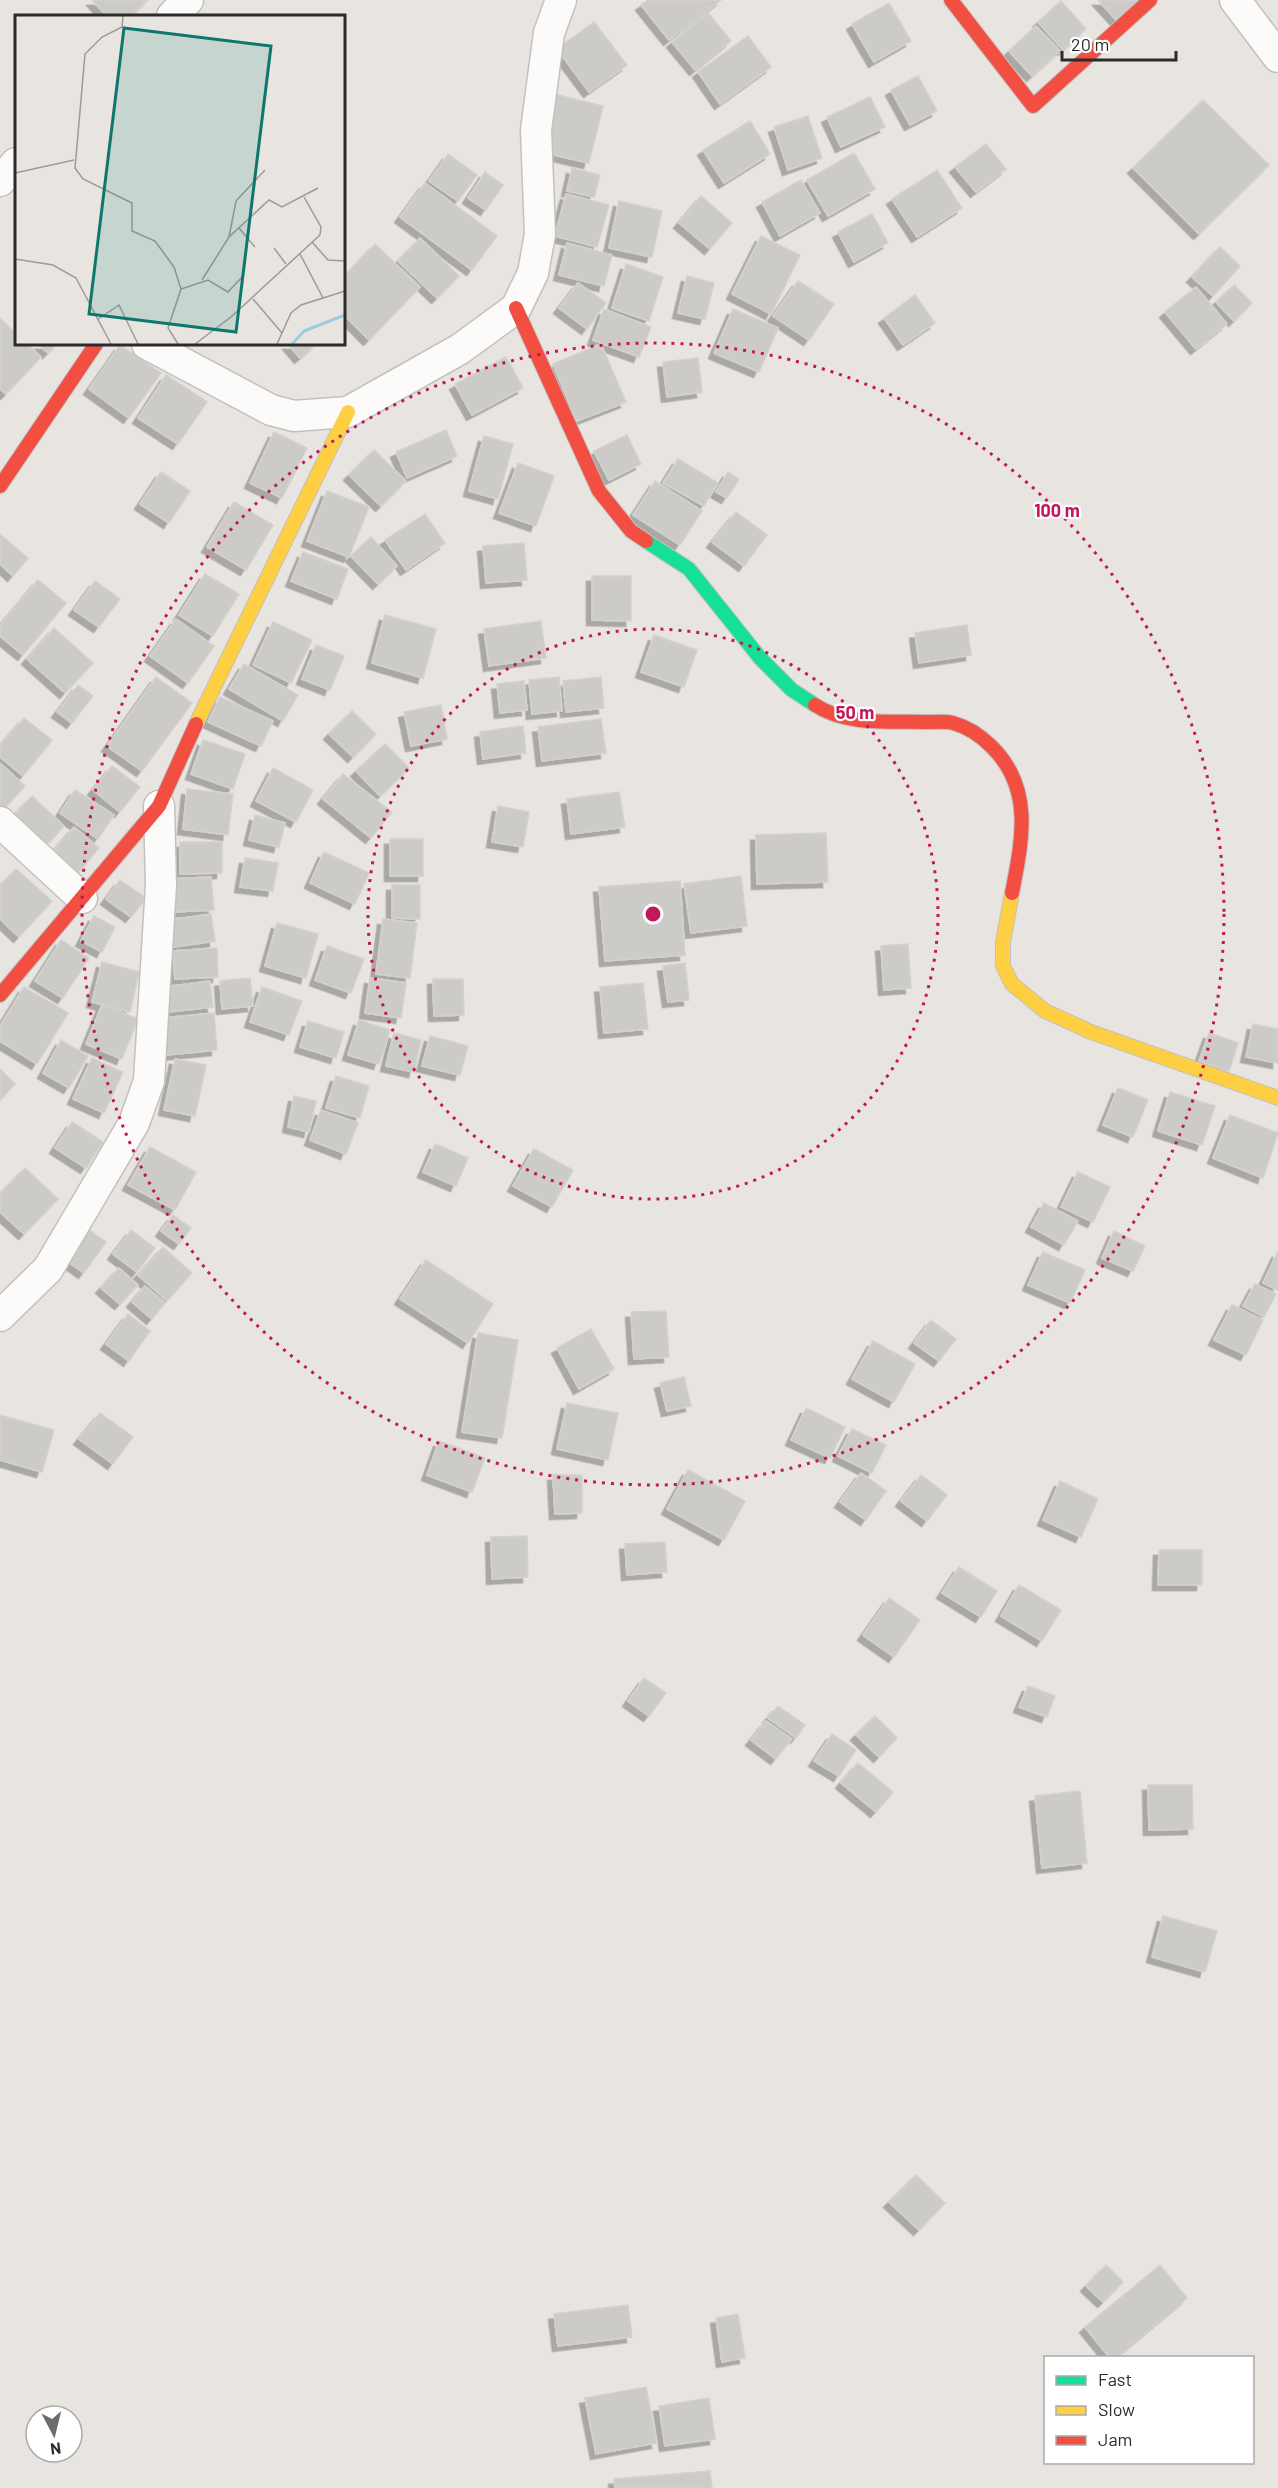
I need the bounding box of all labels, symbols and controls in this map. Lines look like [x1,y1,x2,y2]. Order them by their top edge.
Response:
inset map [15,15,345,345]
scale bar [1062,24,1176,62]
text: 20 m [1071,33,1109,55]
text: 100 m [1034,499,1080,521]
text: 50 m [836,701,874,723]
centre of rings [643,904,663,924]
legend [1044,2356,1254,2464]
text: Fast [1098,2368,1132,2390]
text: Slow [1098,2398,1135,2420]
north arrow [24,2404,84,2464]
text: Jam [1098,2428,1132,2450]
text: N [49,2439,62,2459]

